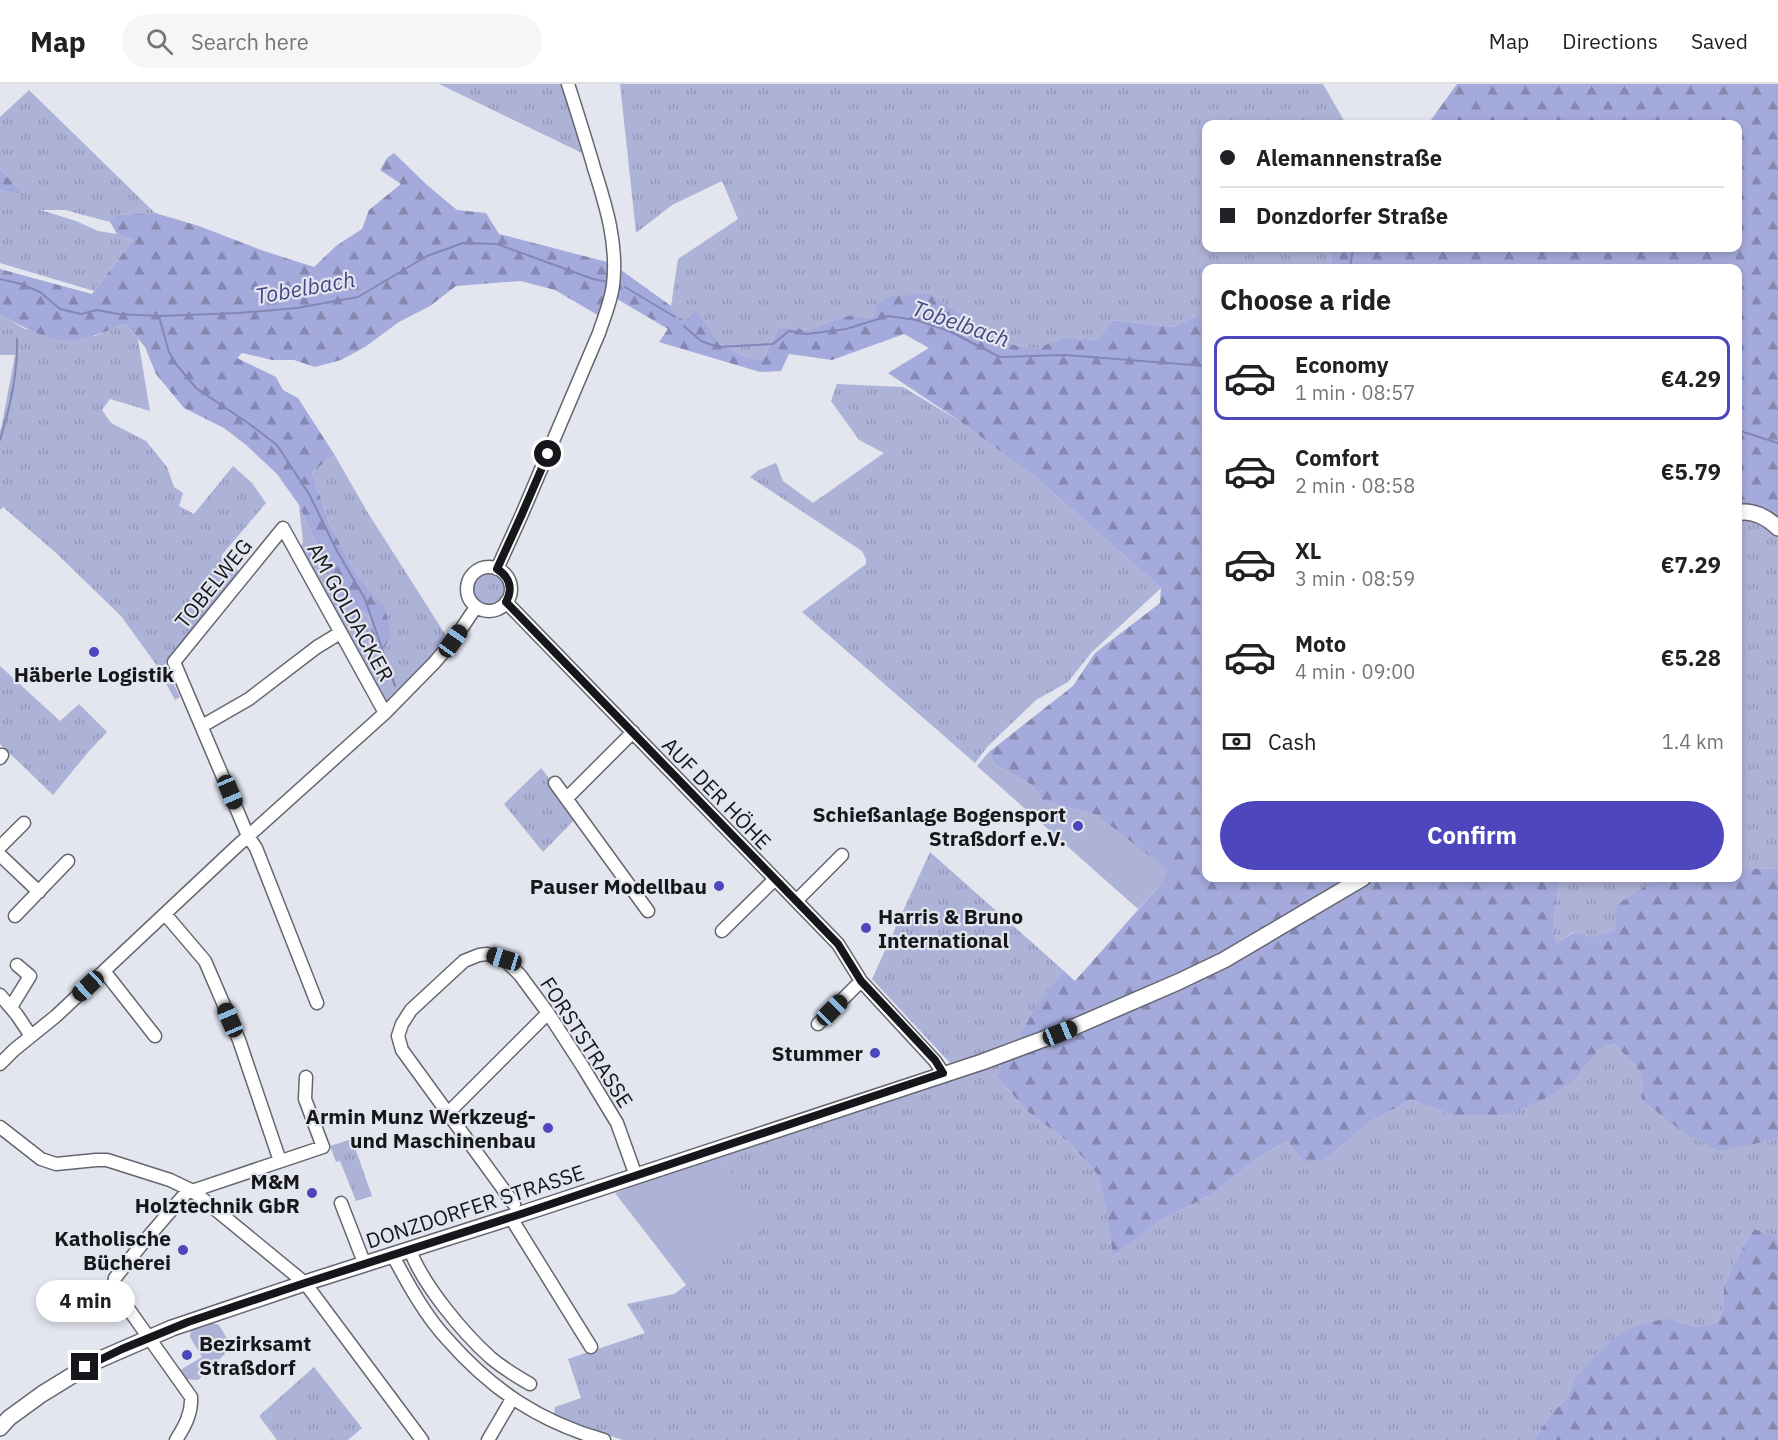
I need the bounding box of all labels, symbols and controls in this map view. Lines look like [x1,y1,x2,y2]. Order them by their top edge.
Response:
search box [122,14,542,68]
text: Map [30,23,86,60]
icon: search [143,25,176,58]
text: Search here [191,27,309,56]
text: Map [1489,27,1529,55]
text: Directions [1562,27,1658,55]
text: Saved [1691,27,1748,55]
text: Alemannenstraße [1256,143,1442,172]
text: Donzdorfer Straße [1256,201,1448,230]
water label: Tobelbach [253,264,357,310]
text: Choose a ride [1220,282,1391,317]
water label: Tobelbach [908,293,1014,353]
text: Economy [1295,350,1389,379]
icon: car [1223,351,1277,405]
text: €4.29 [1661,364,1721,393]
text: 1 min · 08:57 [1295,379,1415,406]
route start [534,440,561,467]
text: Comfort [1295,443,1379,472]
icon: car [1223,444,1277,498]
text: €5.79 [1661,457,1721,486]
text: 2 min · 08:58 [1295,472,1415,499]
street label: TOBELWEG [168,532,258,634]
text: XL [1295,536,1321,565]
icon: car [1223,537,1277,591]
street label: AM GOLDACKER [301,538,401,686]
text: €7.29 [1661,550,1721,579]
text: 3 min · 08:59 [1295,565,1415,592]
car [435,621,471,661]
text: Moto [1295,629,1346,658]
icon: car [1223,630,1277,684]
text: €5.28 [1661,643,1721,672]
marker: Häberle Logistik [87,645,101,659]
text: 4 min · 09:00 [1295,658,1415,685]
place label: Häberle Logistik [14,660,175,688]
icon: cash [1220,725,1253,758]
text: Cash [1268,727,1317,756]
text: 1.4 km [1662,728,1724,755]
street label: AUF DER HÖHE [656,731,778,855]
car [215,772,245,812]
place label: Schießanlage Bogensport Straßdorf e.V. [813,800,1066,852]
button: Confirm [1220,801,1724,870]
marker: Schießanlage Bogensport Straßdorf e.V. [1071,819,1085,833]
place label: Pauser Modellbau [530,872,707,900]
marker: Pauser Modellbau [712,879,726,893]
place label: Harris & Bruno International [878,902,1023,954]
marker: Harris & Bruno International [859,921,873,935]
car [484,945,524,973]
car [69,967,107,1005]
street label: FORSTSTRASSE [534,971,640,1113]
car [813,991,851,1029]
car [215,1000,245,1040]
car [1040,1018,1080,1048]
place label: Stummer [772,1039,864,1067]
marker: Stummer [868,1046,882,1060]
place label: Armin Munz Werkzeug- und Maschinenbau [306,1102,536,1154]
marker: Armin Munz Werkzeug- und Maschinenbau [541,1121,555,1135]
street label: DONZDORFER STRASSE [362,1157,588,1255]
place label: M&M Holztechnik GbR [135,1167,300,1219]
marker: M&M Holztechnik GbR [305,1186,319,1200]
place label: Katholische Bücherei [54,1224,171,1276]
marker: Katholische Bücherei [176,1243,190,1257]
callout: 4 min [36,1280,134,1322]
text: 4 min [59,1287,112,1314]
place label: Bezirksamt Straßdorf [199,1329,311,1381]
marker: Bezirksamt Straßdorf [180,1348,194,1362]
route end [71,1353,98,1380]

